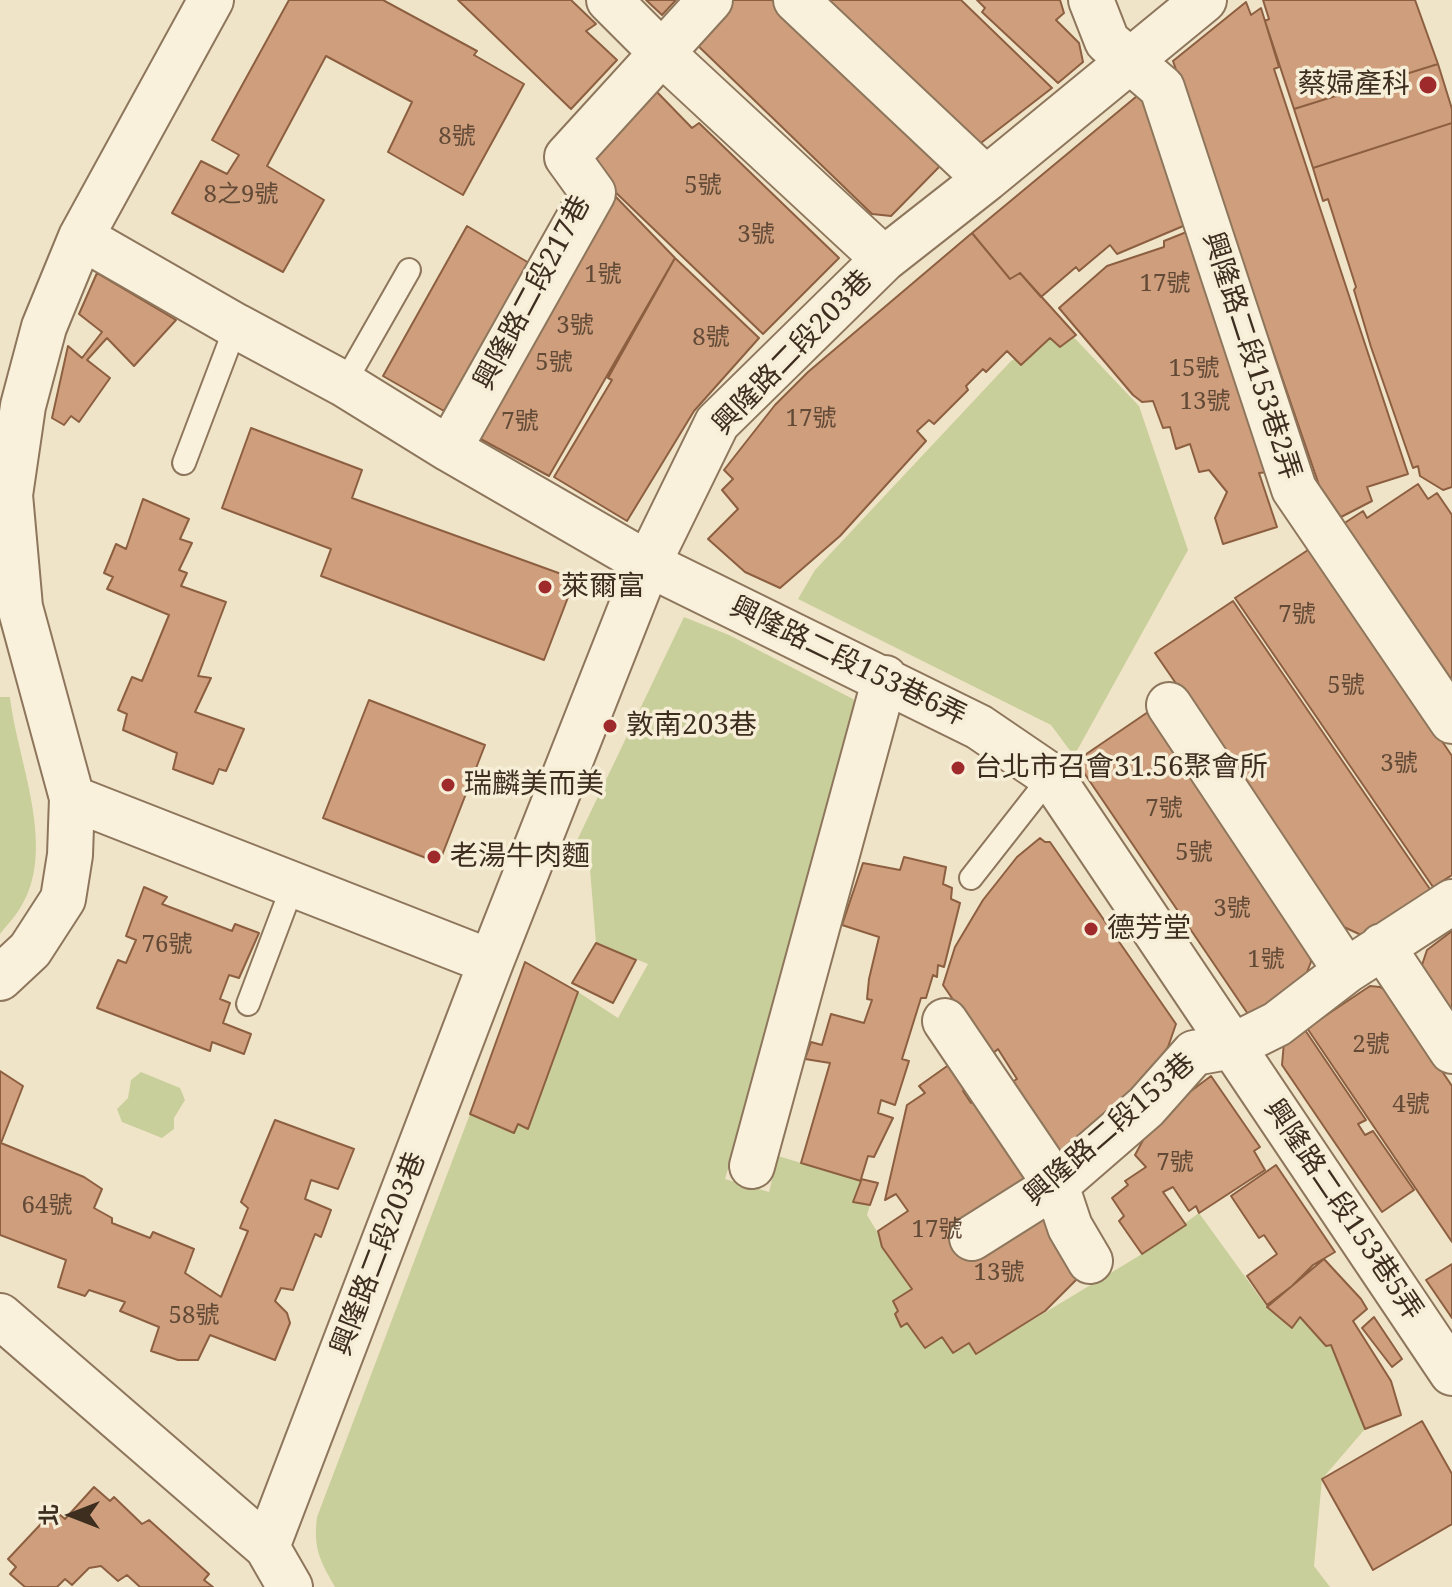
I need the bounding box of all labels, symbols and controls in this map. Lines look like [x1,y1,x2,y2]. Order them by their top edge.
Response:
place label: 蔡婦產科 [1298,68,1410,102]
marker: 蔡婦產科 [1417,74,1439,96]
house number: 8號 [438,123,476,151]
house number: 5號 [684,172,722,200]
house number: 8之9號 [204,181,278,209]
street label: 興隆路二段217巷 [468,190,598,396]
house number: 3號 [737,221,775,249]
street label: 興隆路二段153巷2弄 [1195,228,1307,484]
house number: 1號 [584,261,622,289]
street label: 興隆路二段203巷 [706,264,880,442]
house number: 17號 [1140,270,1190,298]
house number: 3號 [556,312,594,340]
house number: 8號 [692,324,730,352]
house number: 5號 [535,349,573,377]
house number: 15號 [1169,355,1219,383]
house number: 13號 [1180,388,1230,416]
house number: 17號 [786,405,836,433]
house number: 7號 [501,408,539,436]
place label: 萊爾富 [561,570,645,604]
marker: 萊爾富 [536,578,554,596]
street label: 興隆路二段153巷6弄 [724,590,972,734]
house number: 7號 [1278,601,1316,629]
house number: 5號 [1327,672,1365,700]
place label: 敦南203巷 [626,709,757,743]
marker: 敦南203巷 [601,717,619,735]
house number: 3號 [1380,750,1418,778]
place label: 台北市召會31.56聚會所 [974,751,1268,785]
marker: 台北市召會31.56聚會所 [949,759,967,777]
place label: 瑞麟美而美 [464,768,604,802]
marker: 瑞麟美而美 [439,776,457,794]
house number: 7號 [1145,795,1183,823]
house number: 5號 [1175,839,1213,867]
place label: 老湯牛肉麵 [450,840,590,874]
marker: 老湯牛肉麵 [425,848,443,866]
house number: 3號 [1213,895,1251,923]
place label: 德芳堂 [1107,912,1191,946]
marker: 德芳堂 [1082,920,1100,938]
house number: 76號 [142,931,192,959]
house number: 1號 [1247,946,1285,974]
house number: 2號 [1352,1031,1390,1059]
street label: 興隆路二段153巷 [1018,1047,1202,1213]
house number: 4號 [1392,1091,1430,1119]
street label: 興隆路二段153巷5弄 [1257,1093,1429,1327]
street label: 興隆路二段203巷 [325,1148,433,1360]
house number: 7號 [1156,1149,1194,1177]
house number: 64號 [22,1192,72,1220]
house number: 17號 [912,1216,962,1244]
house number: 13號 [974,1259,1024,1287]
house number: 58號 [169,1302,219,1330]
north arrow [32,1475,112,1555]
text: 北 [33,1504,63,1526]

